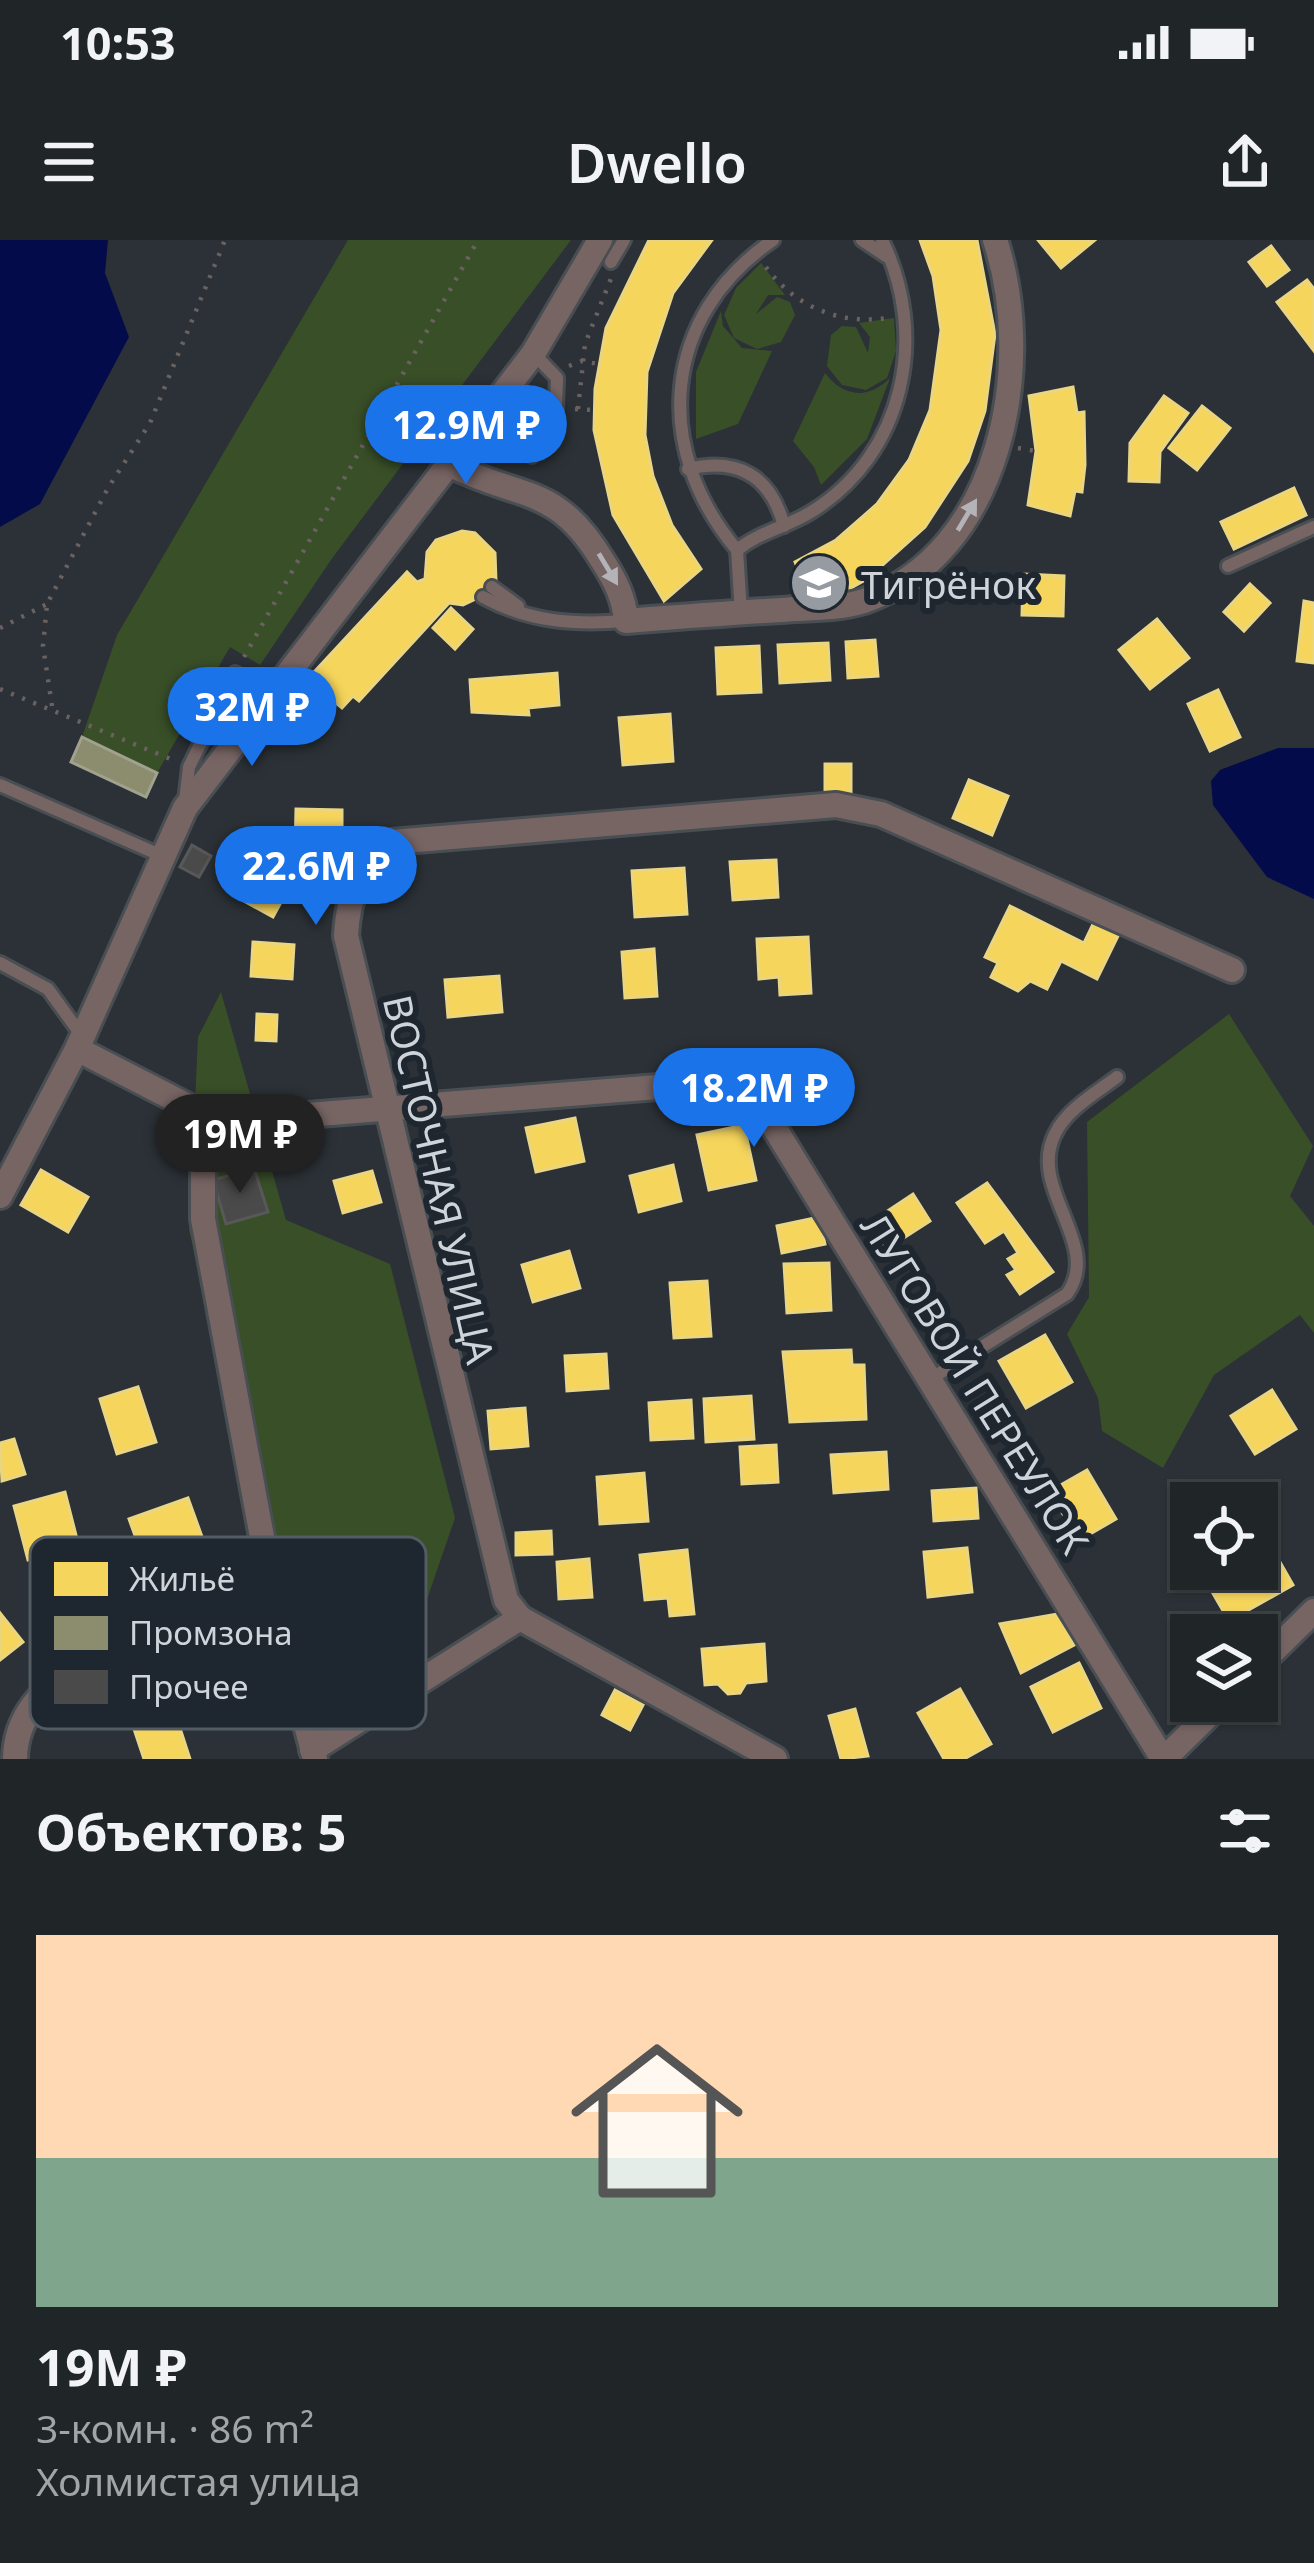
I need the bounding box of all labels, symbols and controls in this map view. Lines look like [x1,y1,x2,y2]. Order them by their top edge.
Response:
text: 10:53 [60,12,176,73]
text: Dwello [567,125,747,199]
icon: menu [36,129,102,195]
icon: share [1212,129,1278,195]
pin: 12.9M ₽ [355,385,577,487]
text: 12.9M ₽ [392,397,540,450]
one-way arrow [956,498,977,532]
one-way arrow [597,552,618,586]
school or university icon: Тигрёнок [788,552,850,614]
place label: Тигрёнок [861,557,1036,610]
pin: 32M ₽ [168,667,336,769]
text: 32M ₽ [195,679,309,732]
pin: 22.6M ₽ [205,826,427,928]
text: 22.6M ₽ [242,838,390,891]
street label: ВОСТОЧНАЯ УЛИЦА [372,990,508,1369]
pin: 18.2M ₽ [643,1048,865,1150]
text: 18.2M ₽ [680,1060,828,1113]
pin: 19M ₽ [156,1094,324,1196]
text: 19M ₽ [183,1106,297,1159]
street label: ЛУГОВОЙ ПЕРЕУЛОК [850,1203,1102,1563]
map controls [1170,1482,1278,1722]
button: locate [1170,1482,1278,1590]
legend [30,1537,426,1729]
text: Жильё [129,1556,235,1601]
text: Промзона [129,1610,293,1655]
button: layers [1170,1614,1278,1722]
text: Прочее [129,1664,248,1709]
text: Объектов: 5 [36,1796,346,1866]
icon: filters [1212,1798,1278,1864]
icon: home [549,2013,765,2229]
text: 19M ₽ [36,2331,186,2401]
text: 3-комн. · 86 m² [36,2401,314,2454]
text: Холмистая улица [36,2454,361,2507]

